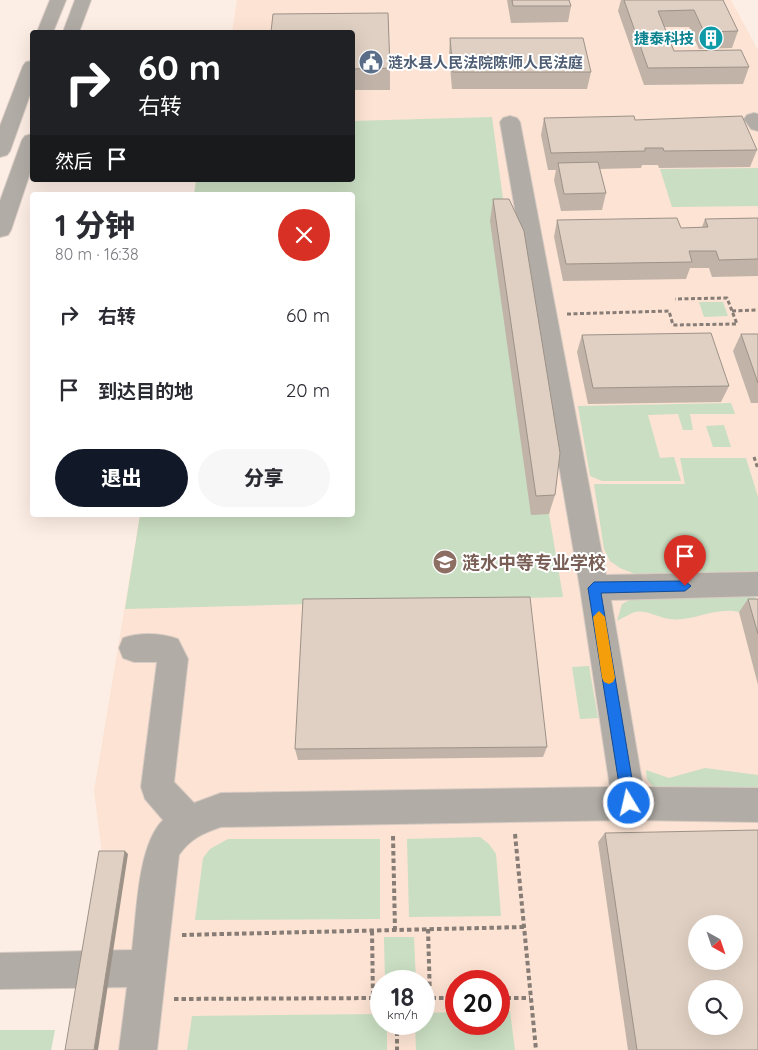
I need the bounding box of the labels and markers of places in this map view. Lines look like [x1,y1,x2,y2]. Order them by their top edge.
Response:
building icon: 捷泰科技 [698,25,724,51]
place label: 捷泰科技 [634,29,694,48]
public building icon: 涟水县人民法院陈师人民法庭 [358,49,384,75]
place label: 涟水县人民法院陈师人民法庭 [388,53,583,72]
pin [664,535,706,586]
school or university icon: 涟水中等专业学校 [432,549,458,575]
place label: 涟水中等专业学校 [462,551,606,574]

